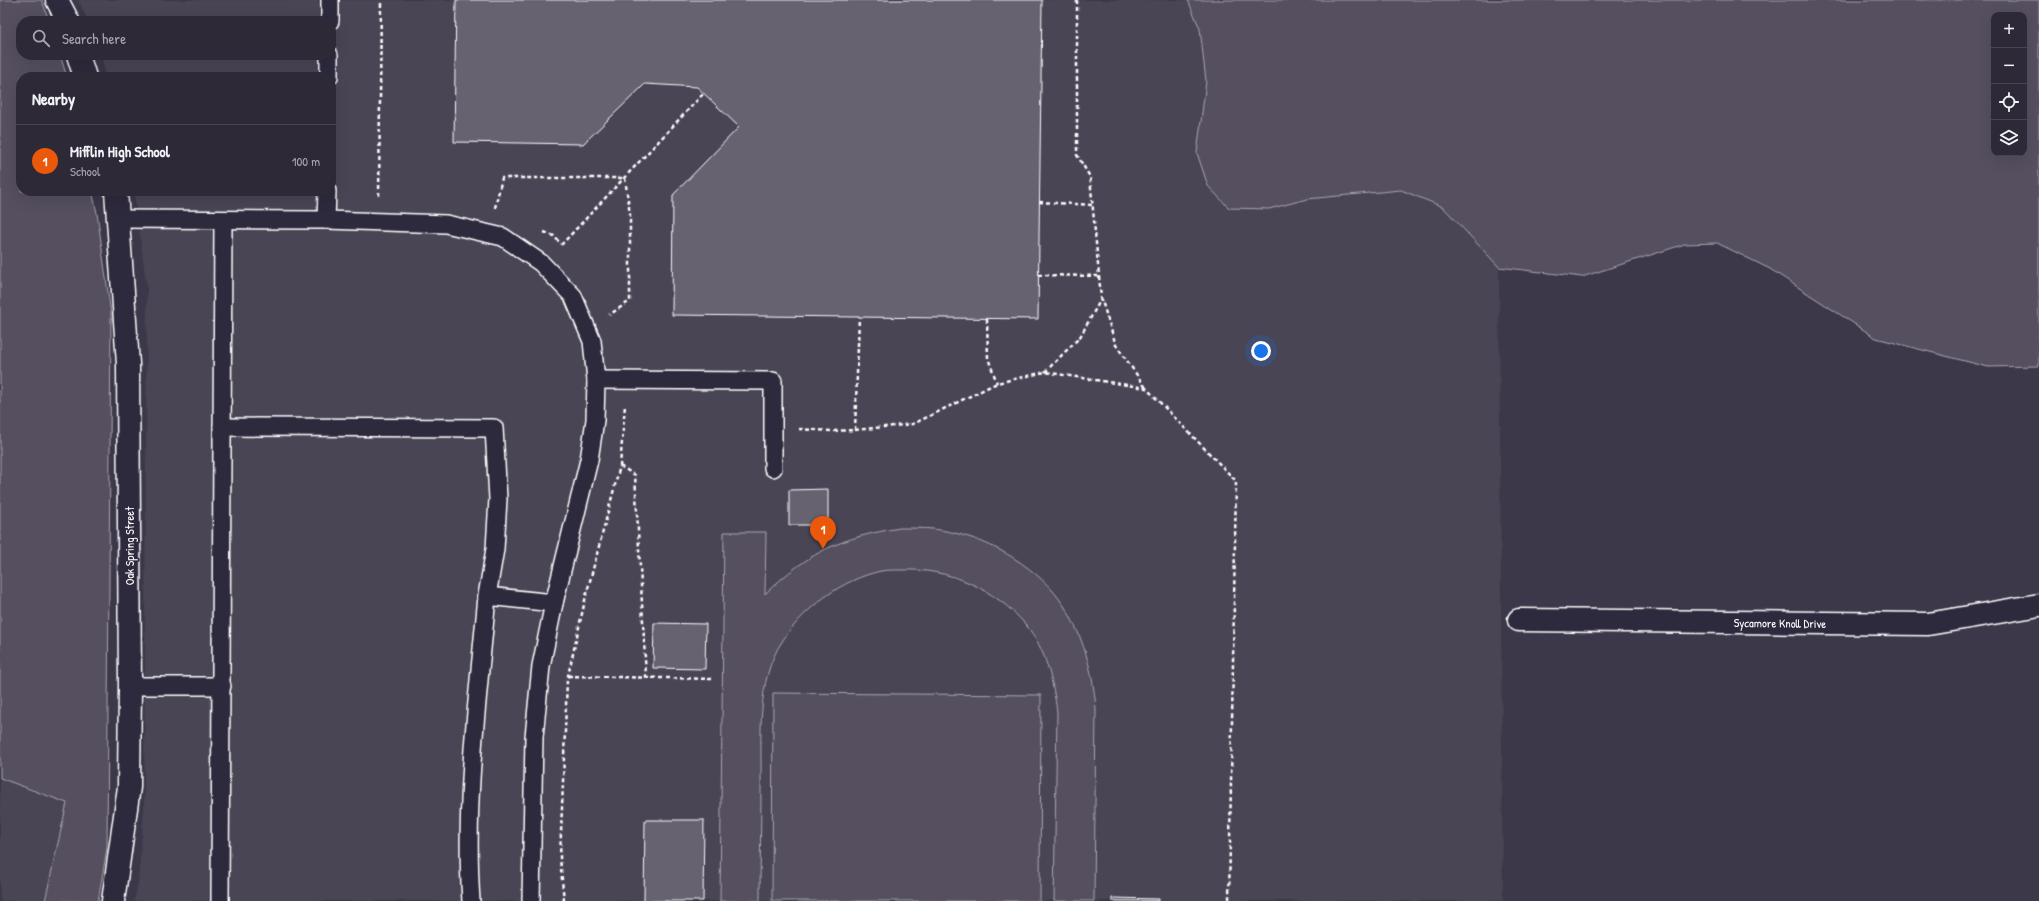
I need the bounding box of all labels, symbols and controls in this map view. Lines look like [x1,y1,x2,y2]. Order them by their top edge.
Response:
map controls [1991,12,2027,156]
button: + [1991,12,2027,48]
search box [16,16,336,60]
icon: search [30,27,52,49]
text: Search here [62,28,126,49]
button: − [1991,48,2027,84]
button: locate [1991,84,2027,120]
text: Nearby [32,87,75,110]
button: layers [1991,120,2027,156]
text: Mifflin High School [70,141,170,162]
text: 1 [43,152,47,170]
text: 100 m [292,152,320,170]
text: School [70,162,100,180]
your location [1251,341,1271,361]
street label: Oak Spring Street [121,506,138,585]
pin: 1 [810,516,836,549]
street label: Sycamore Knoll Drive [1734,614,1826,632]

